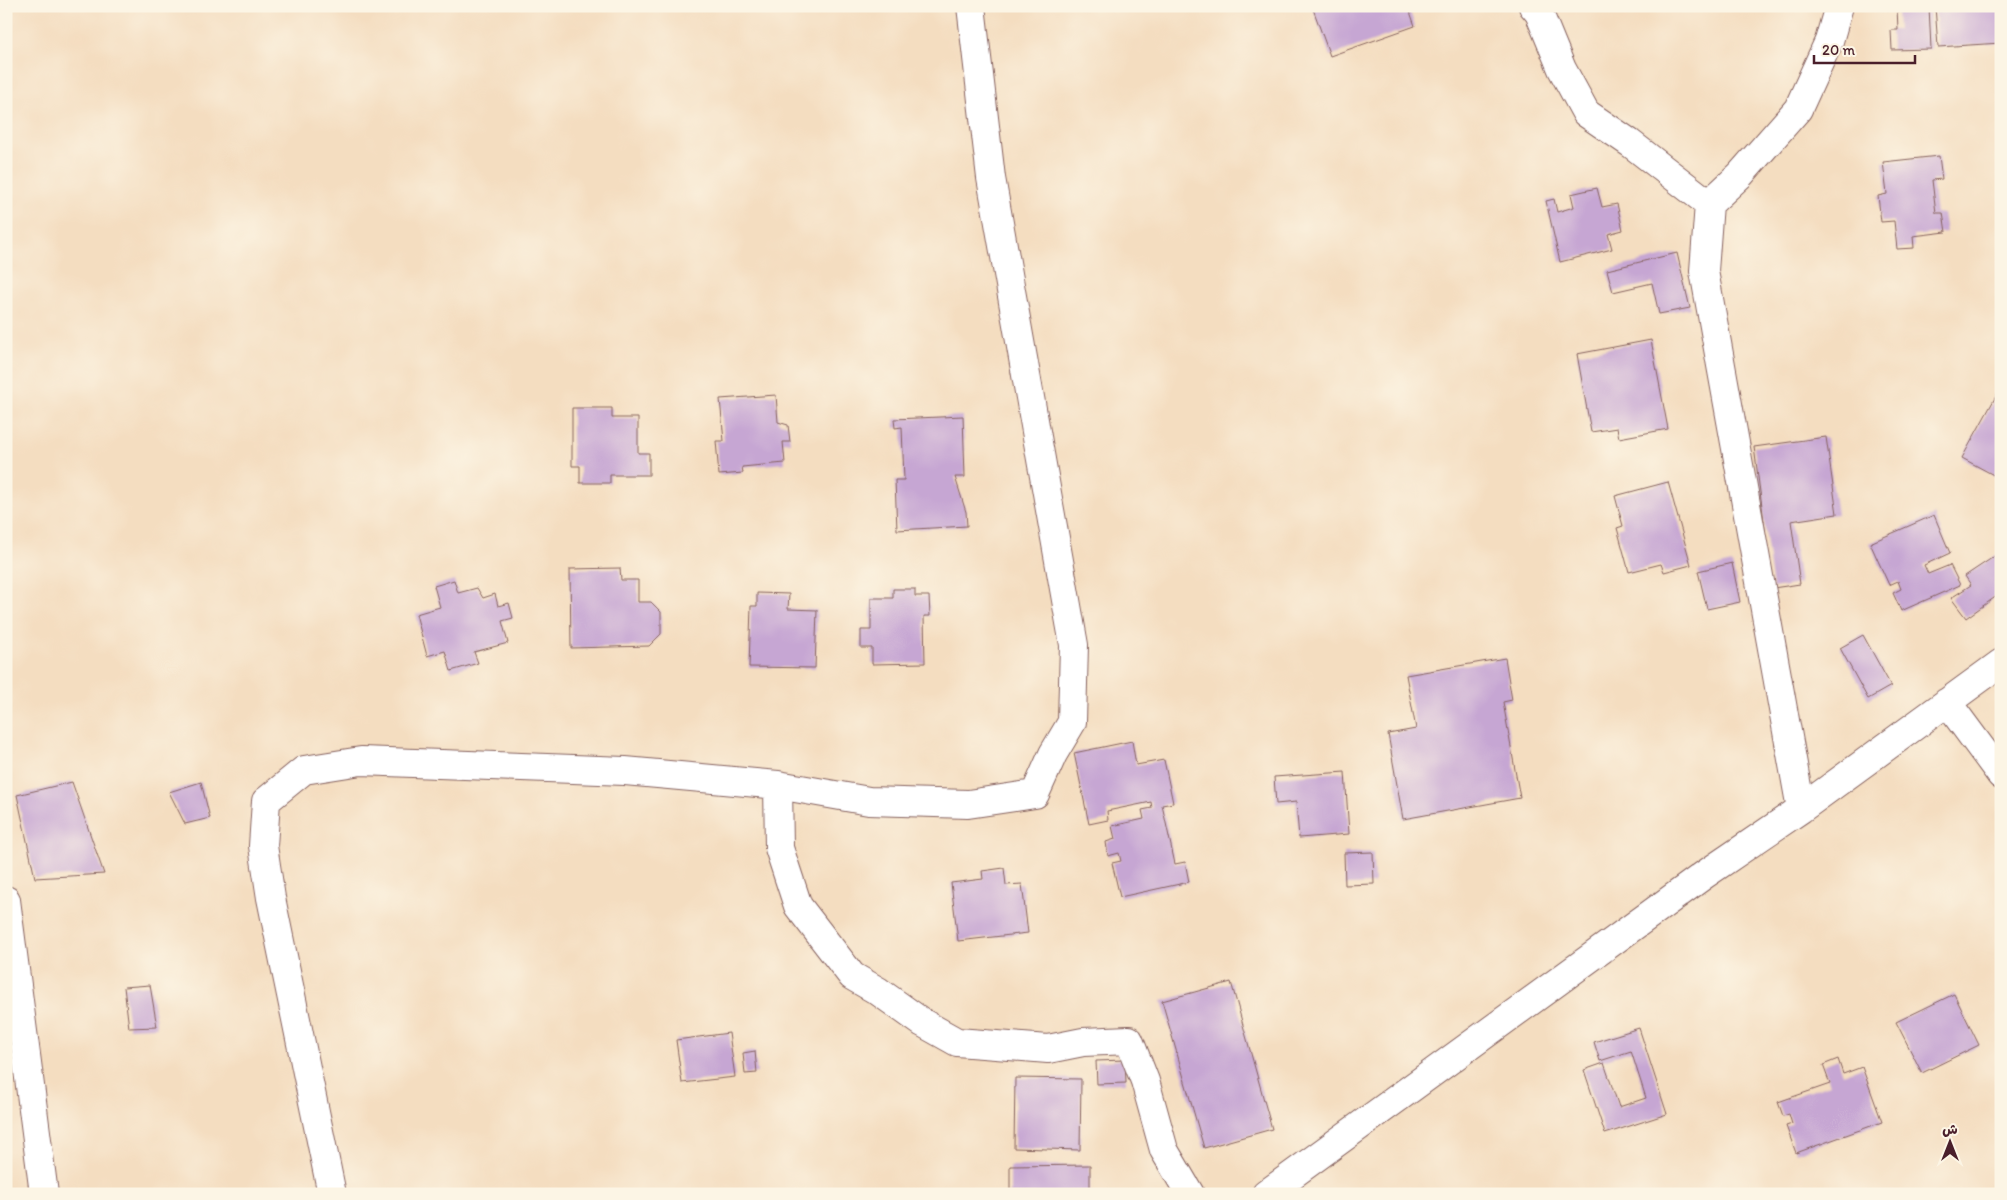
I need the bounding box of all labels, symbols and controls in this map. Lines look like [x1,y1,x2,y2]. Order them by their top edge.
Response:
scale bar [1814,32,1916,64]
text: 20 m [1822,41,1856,59]
north arrow [1924,1118,1974,1168]
text: ش [1942,1121,1958,1138]

